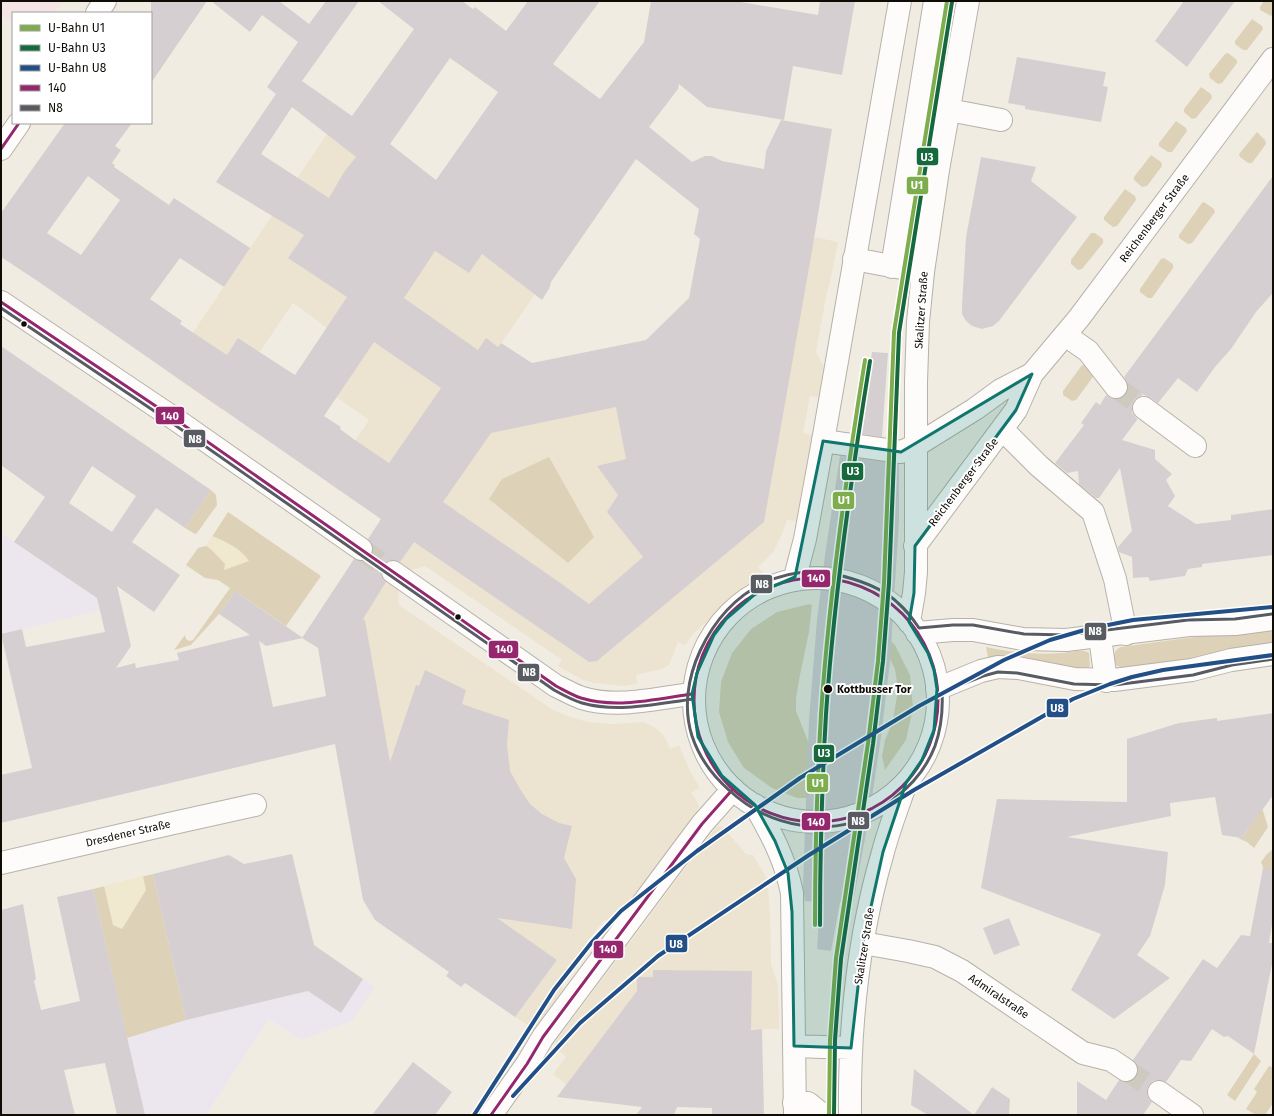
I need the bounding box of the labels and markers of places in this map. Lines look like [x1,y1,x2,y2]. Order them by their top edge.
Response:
unlabelled marker [19,319,29,329]
unlabelled marker [453,612,463,622]
marker: Kottbusser Tor [822,683,834,695]
place label: Kottbusser Tor [837,683,912,696]

